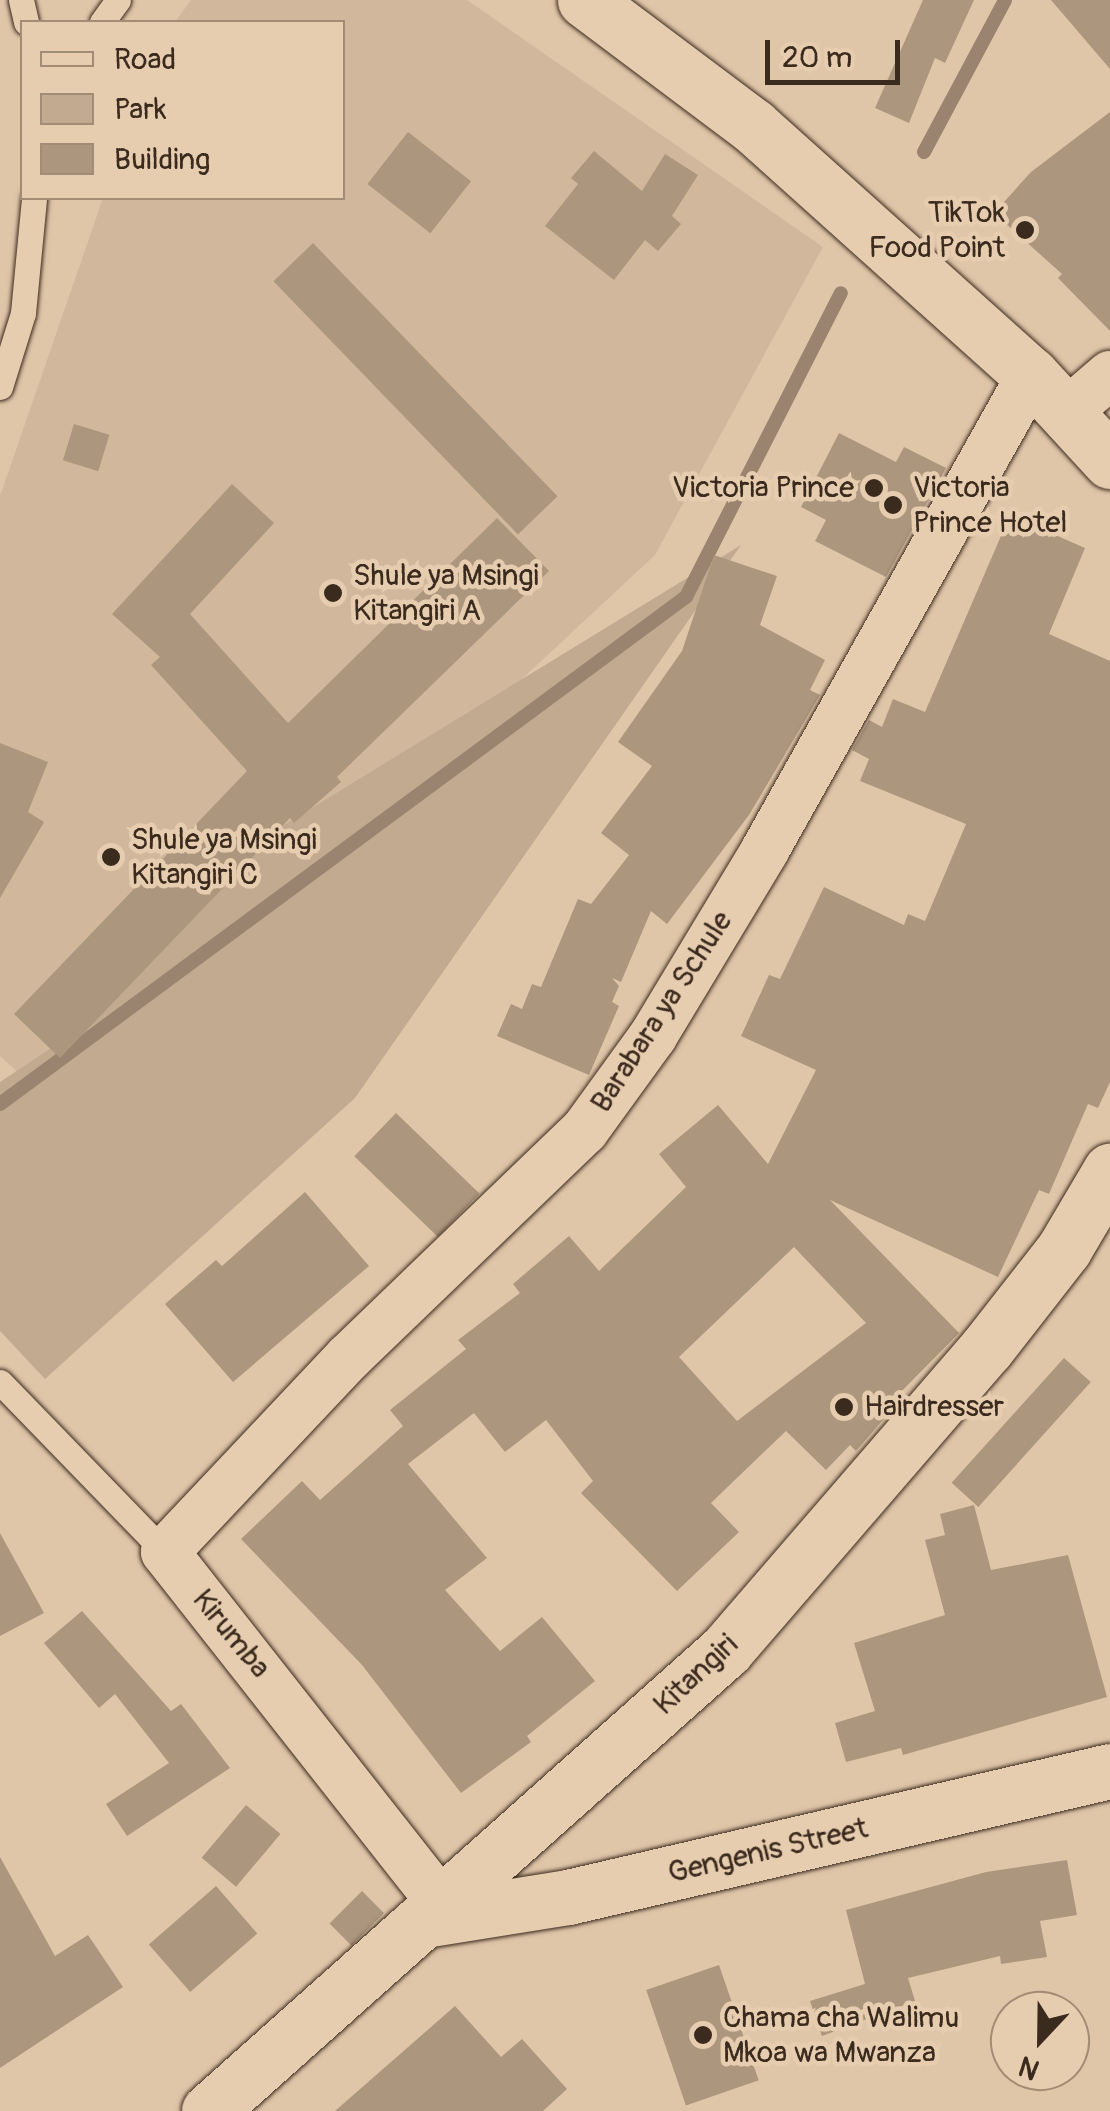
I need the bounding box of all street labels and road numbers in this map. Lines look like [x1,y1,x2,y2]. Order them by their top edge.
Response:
street label: Barabara ya Schule [584,905,740,1119]
street label: Kirumba [184,1582,278,1686]
street label: Kitangiri [646,1627,746,1723]
street label: Gengenis Street [665,1811,871,1891]

